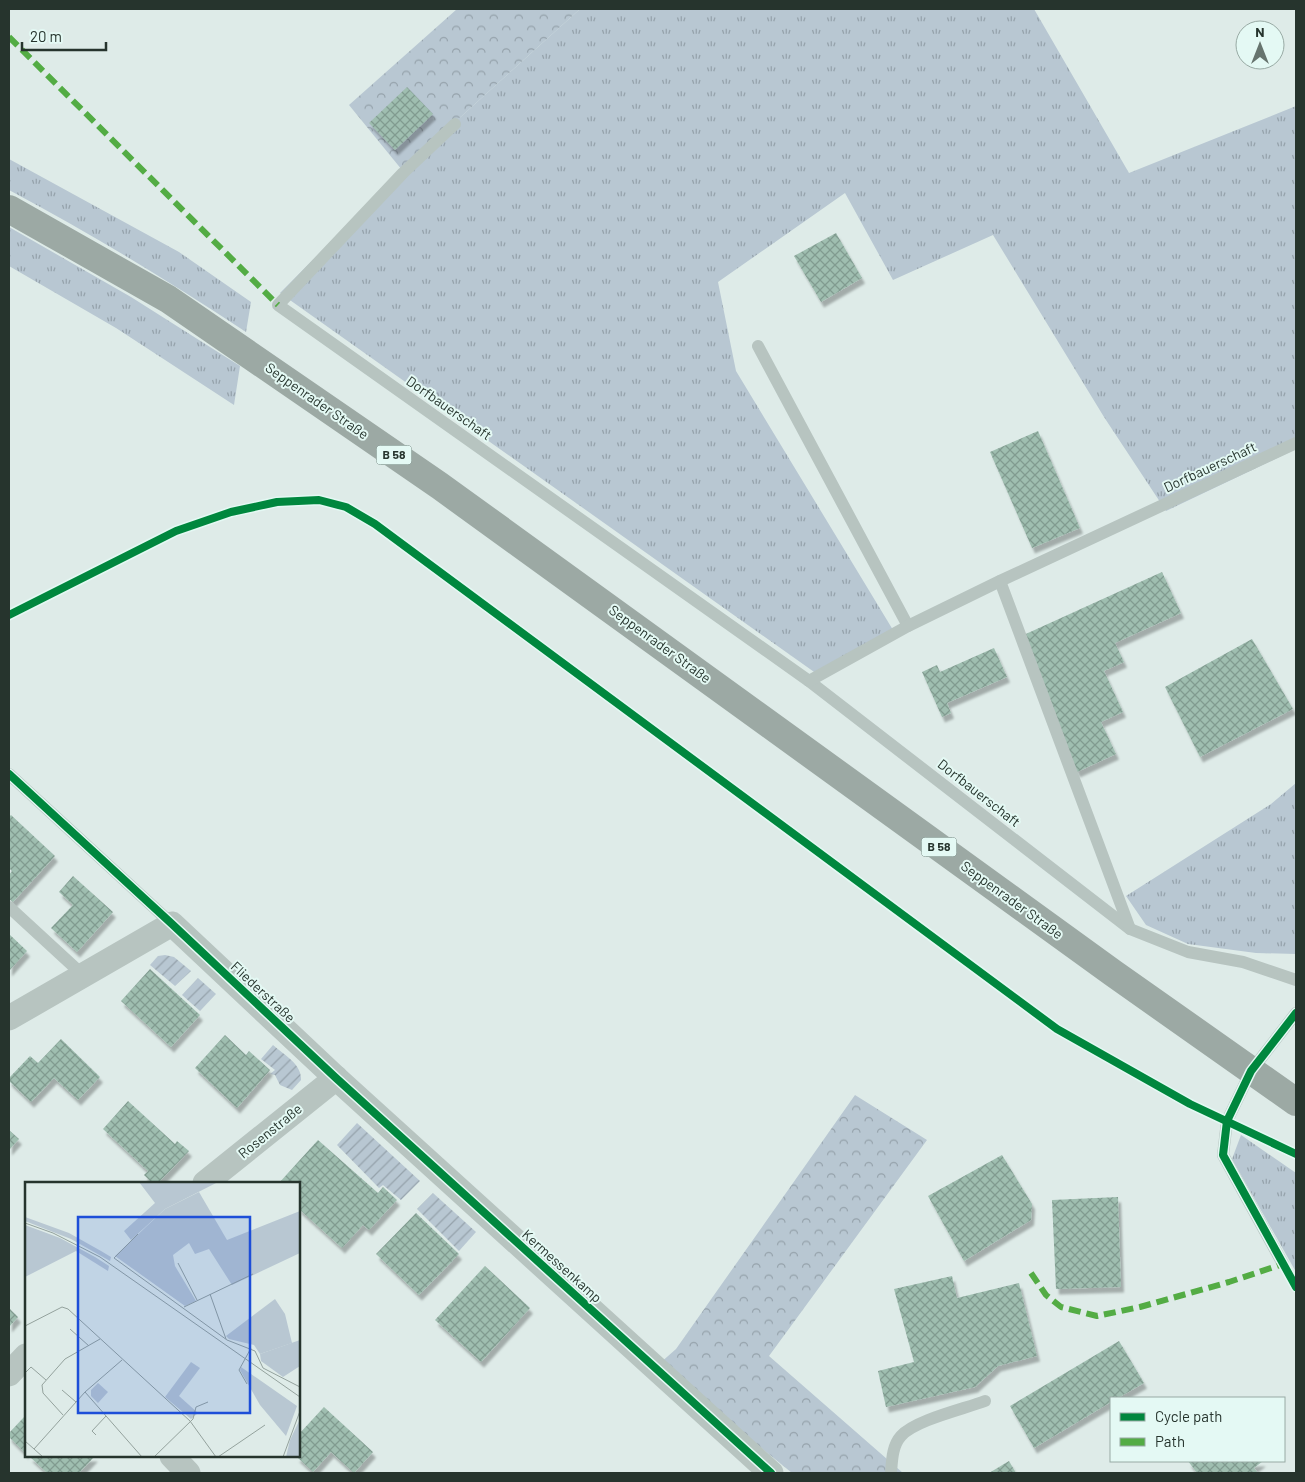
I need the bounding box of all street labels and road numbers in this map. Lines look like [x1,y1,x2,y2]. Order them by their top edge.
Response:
street label: Seppenrader Straße [262,359,372,443]
street label: Dorfbauerschaft [403,372,495,443]
street label: Dorfbauerschaft [1161,438,1259,495]
road number: B 58 [376,446,412,464]
street label: Seppenrader Straße [606,601,715,686]
street label: Dorfbauerschaft [935,755,1024,830]
road number: B 58 [922,838,956,856]
street label: Seppenrader Straße [958,857,1067,942]
street label: Fliederstraße [228,958,299,1026]
street label: Rosenstraße [234,1100,305,1162]
street label: Kermessenkamp [519,1225,606,1306]

